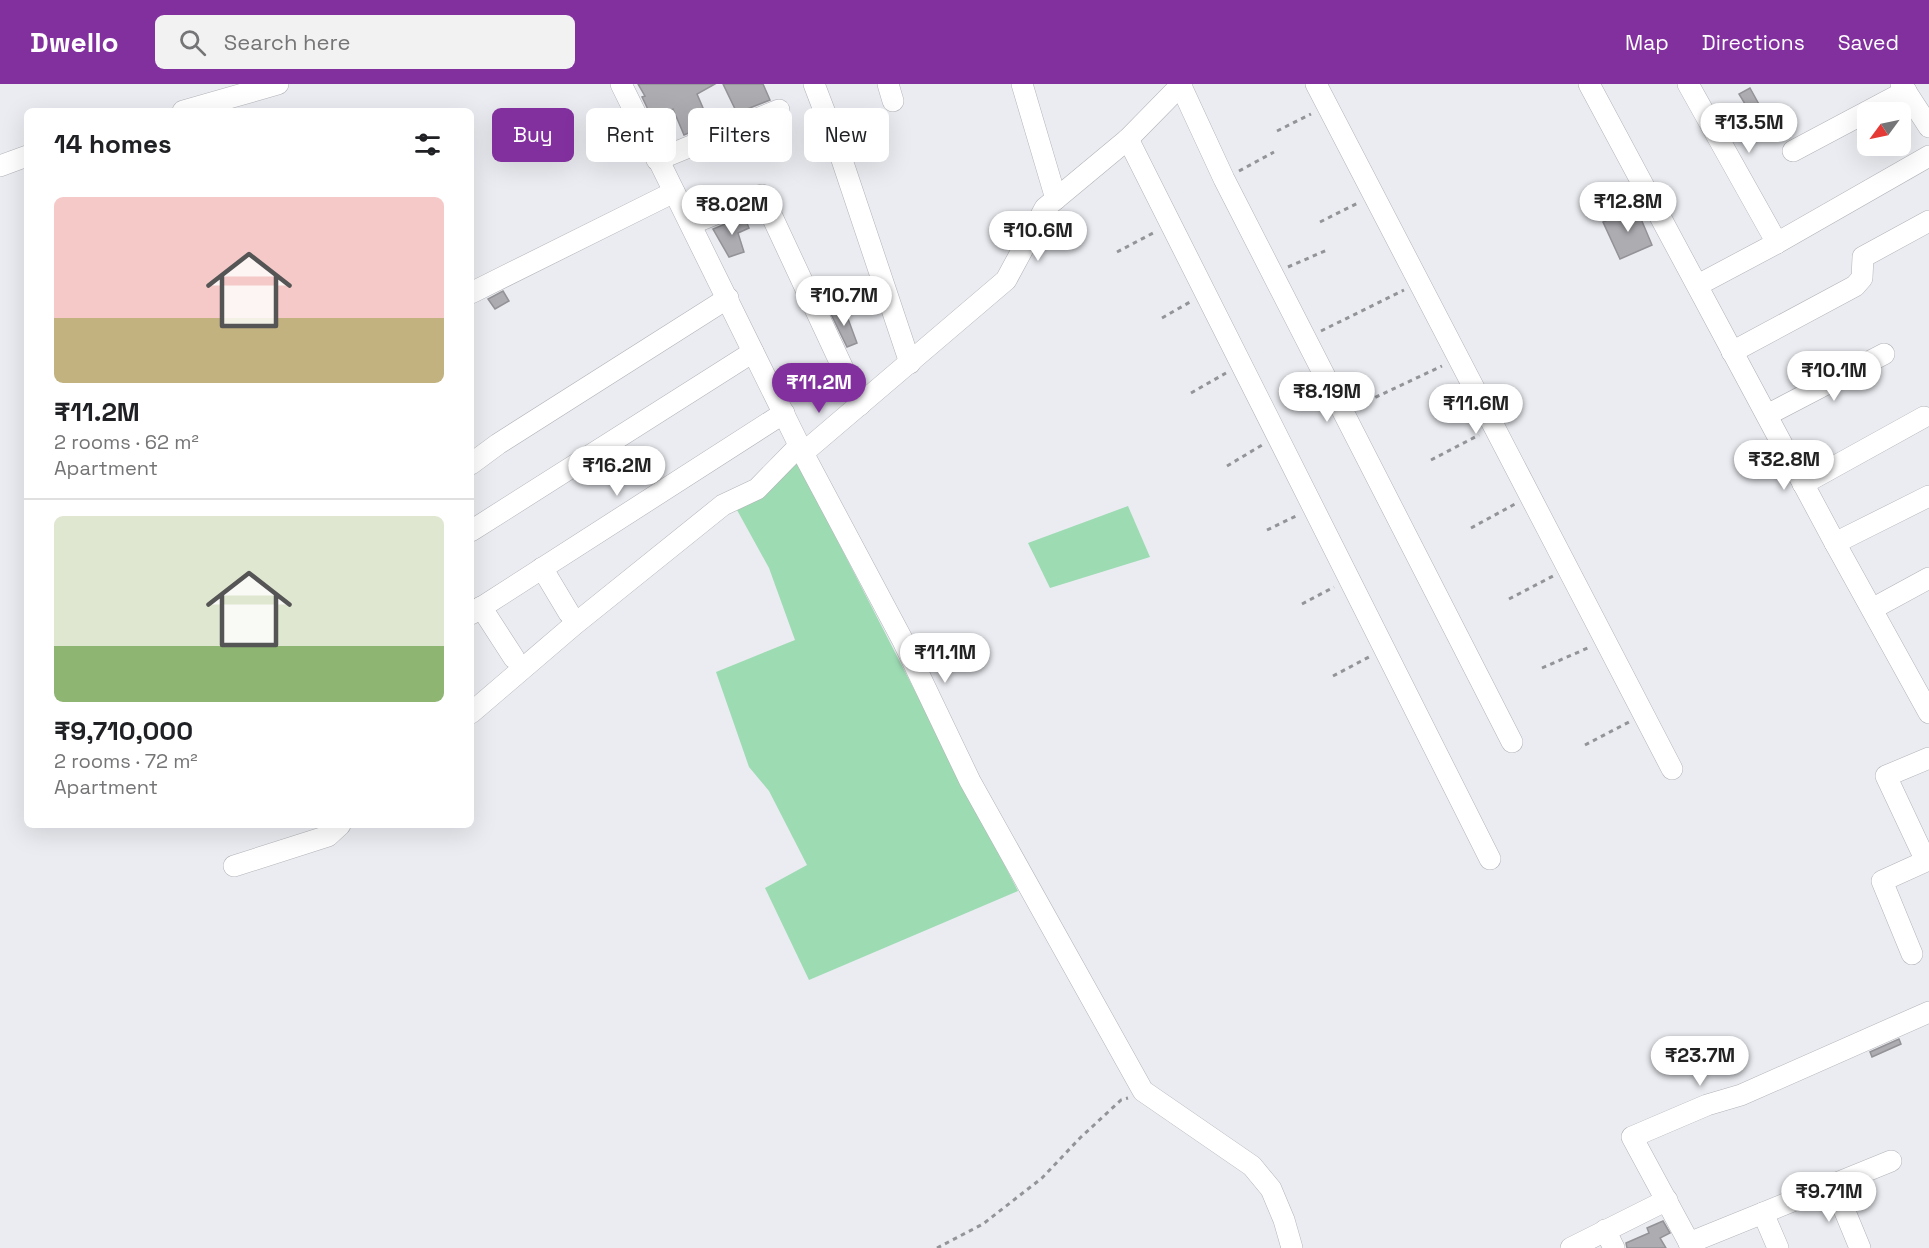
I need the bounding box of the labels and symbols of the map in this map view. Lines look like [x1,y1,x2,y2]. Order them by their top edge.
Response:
north arrow [1857,102,1911,156]
pin: ₹13.5M [1700,103,1798,154]
pin: ₹12.8M [1579,182,1677,233]
pin: ₹8.02M [683,185,781,236]
pin: ₹10.6M [989,211,1087,262]
pin: ₹10.7M [795,276,893,327]
pin: ₹10.1M [1785,351,1883,402]
pin: ₹11.2M [770,363,868,414]
pin: ₹8.19M [1278,372,1376,423]
pin: ₹11.6M [1427,384,1525,435]
pin: ₹32.8M [1735,440,1833,491]
pin: ₹16.2M [568,446,666,497]
pin: ₹11.1M [896,633,994,684]
pin: ₹23.7M [1651,1036,1749,1087]
pin: ₹9.71M [1780,1172,1878,1223]

